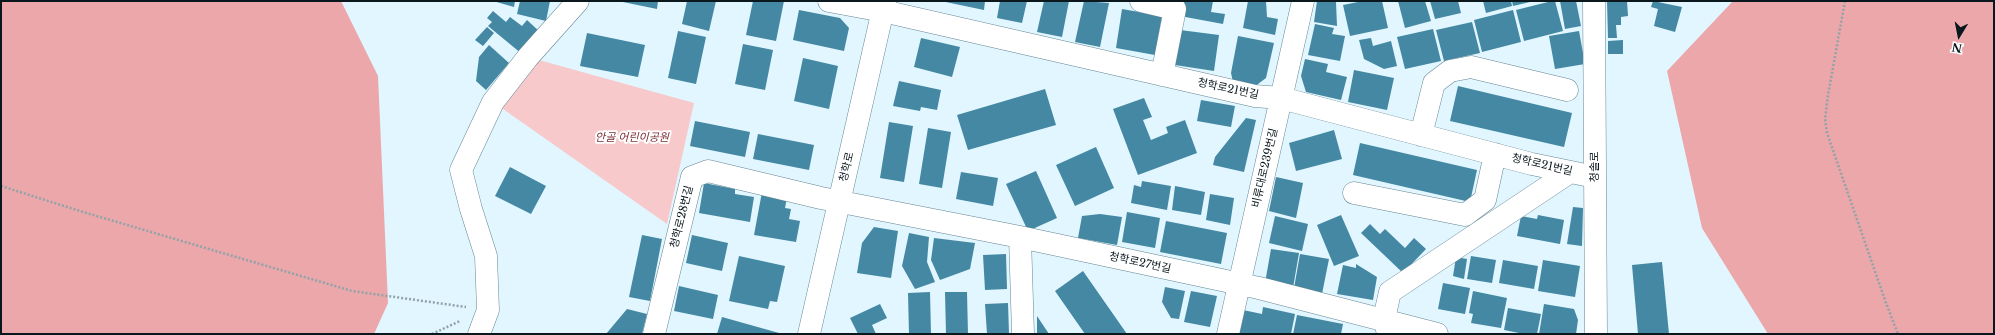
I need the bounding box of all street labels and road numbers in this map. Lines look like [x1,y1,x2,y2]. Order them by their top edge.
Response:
street label: 청학로21번길 [1196,76,1260,102]
street label: 비류대로239번길 [1249,127,1281,209]
street label: 청학로 [837,151,857,183]
street label: 청학로21번길 [1510,152,1574,178]
street label: 청솔로 [1588,152,1602,182]
street label: 청학로28번길 [668,184,696,250]
street label: 청학로27번길 [1108,250,1172,276]

